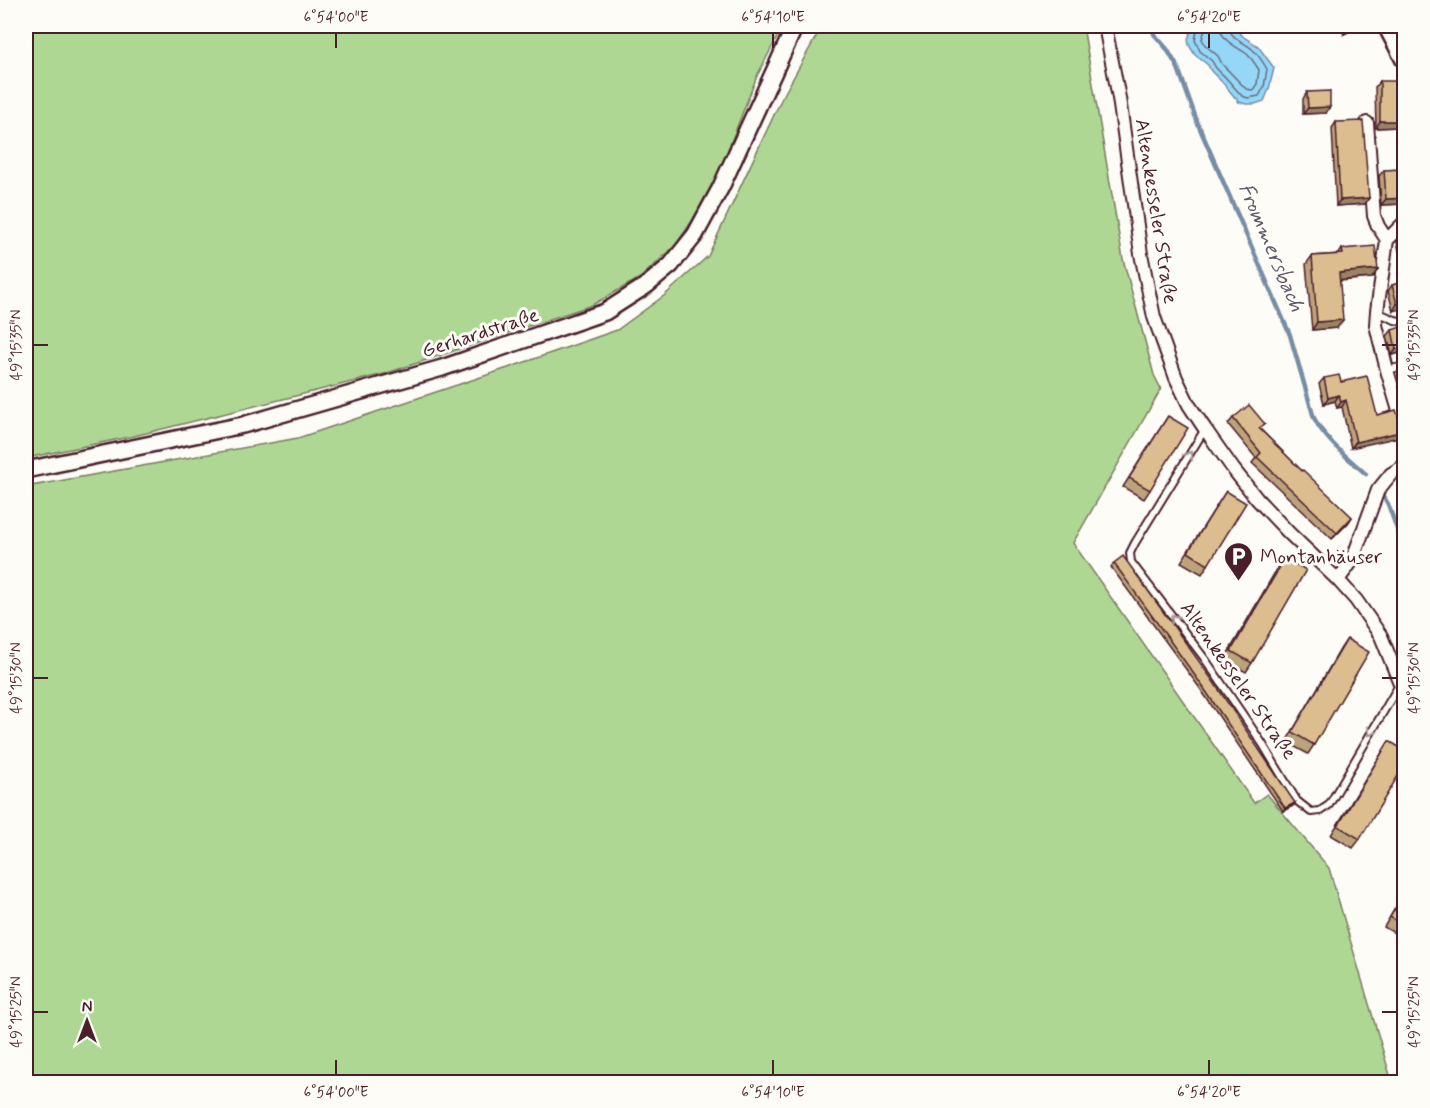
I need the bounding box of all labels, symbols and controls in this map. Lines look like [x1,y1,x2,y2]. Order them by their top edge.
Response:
text: 6°54'00"E [303,8,369,28]
text: 6°54'10"E [741,8,805,28]
text: 6°54'20"E [1177,8,1241,28]
street label: Altenkesseler Straße [1128,117,1184,306]
water label: Frommersbach [1231,179,1311,316]
street label: Gerhardstraße [418,302,543,365]
text: 49°15'35"N [7,310,27,380]
text: 49°15'35"N [1405,310,1425,380]
one-way arrow [1182,451,1194,461]
parking icon: Montanhäuser [1223,540,1255,582]
place label: Montanhäuser [1260,544,1383,571]
street label: Altenkesseler Straße [1173,597,1303,765]
one-way arrow [1171,614,1182,625]
text: 49°15'30"N [7,642,27,714]
text: 49°15'30"N [1405,642,1425,714]
one-way arrow [1367,726,1378,736]
text: 49°15'25"N [7,976,27,1048]
text: 49°15'25"N [1405,976,1425,1048]
north arrow [57,991,117,1051]
text: N [82,997,92,1018]
text: 6°54'00"E [303,1083,369,1103]
text: 6°54'10"E [741,1083,805,1103]
text: 6°54'20"E [1177,1083,1241,1103]

